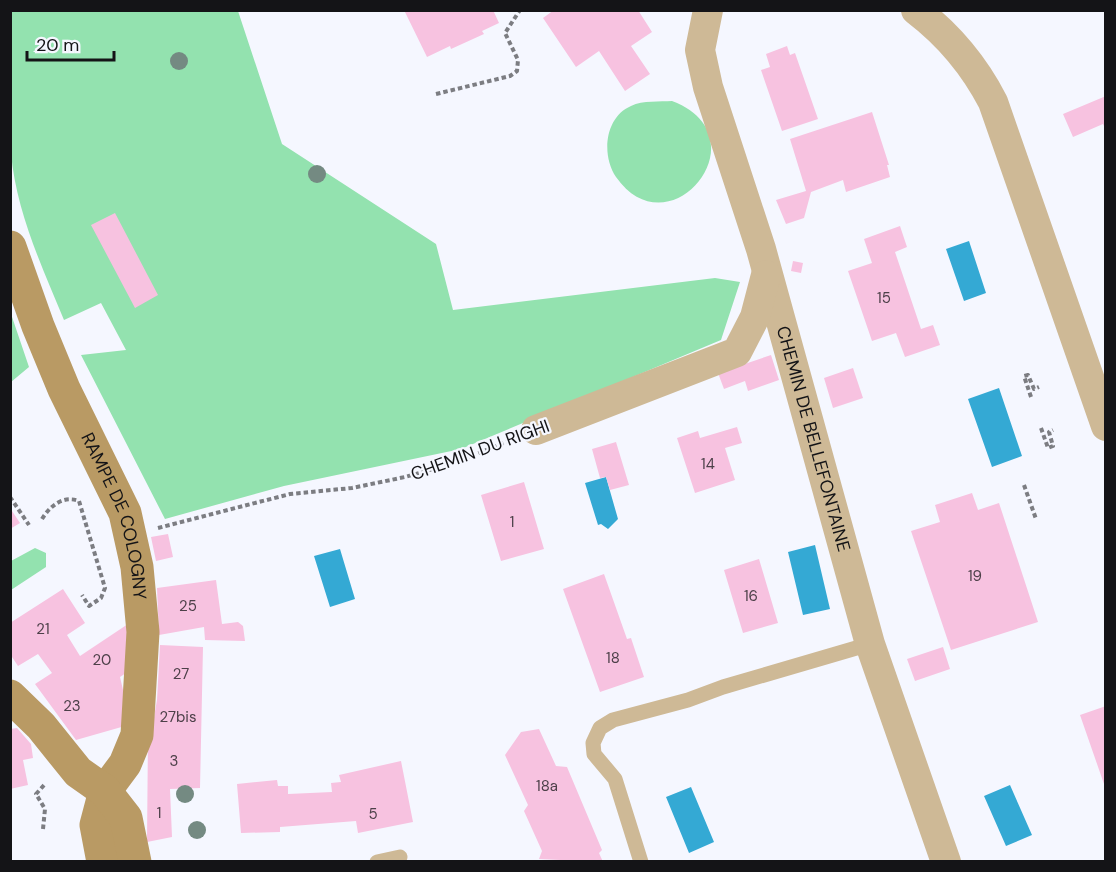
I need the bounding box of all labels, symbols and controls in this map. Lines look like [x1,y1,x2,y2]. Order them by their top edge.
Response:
scale bar [27,24,114,62]
text: 20 m [36,33,79,57]
house number: 15 [877,288,891,308]
street label: CHEMIN DE BELLEFONTAINE [771,323,856,554]
street label: CHEMIN DU RIGHI [407,414,553,486]
street label: RAMPE DE COLOGNY [75,428,152,601]
house number: 14 [701,454,715,474]
house number: 1 [510,512,514,532]
house number: 19 [968,566,982,586]
house number: 16 [744,586,758,606]
house number: 25 [179,596,197,616]
house number: 21 [36,619,50,639]
house number: 18 [606,648,620,668]
house number: 20 [93,650,111,670]
house number: 27 [173,664,189,684]
house number: 23 [63,696,81,716]
house number: 27bis [160,707,196,727]
house number: 3 [170,751,178,771]
house number: 18a [536,776,558,796]
house number: 1 [157,803,161,823]
house number: 5 [368,804,378,824]

